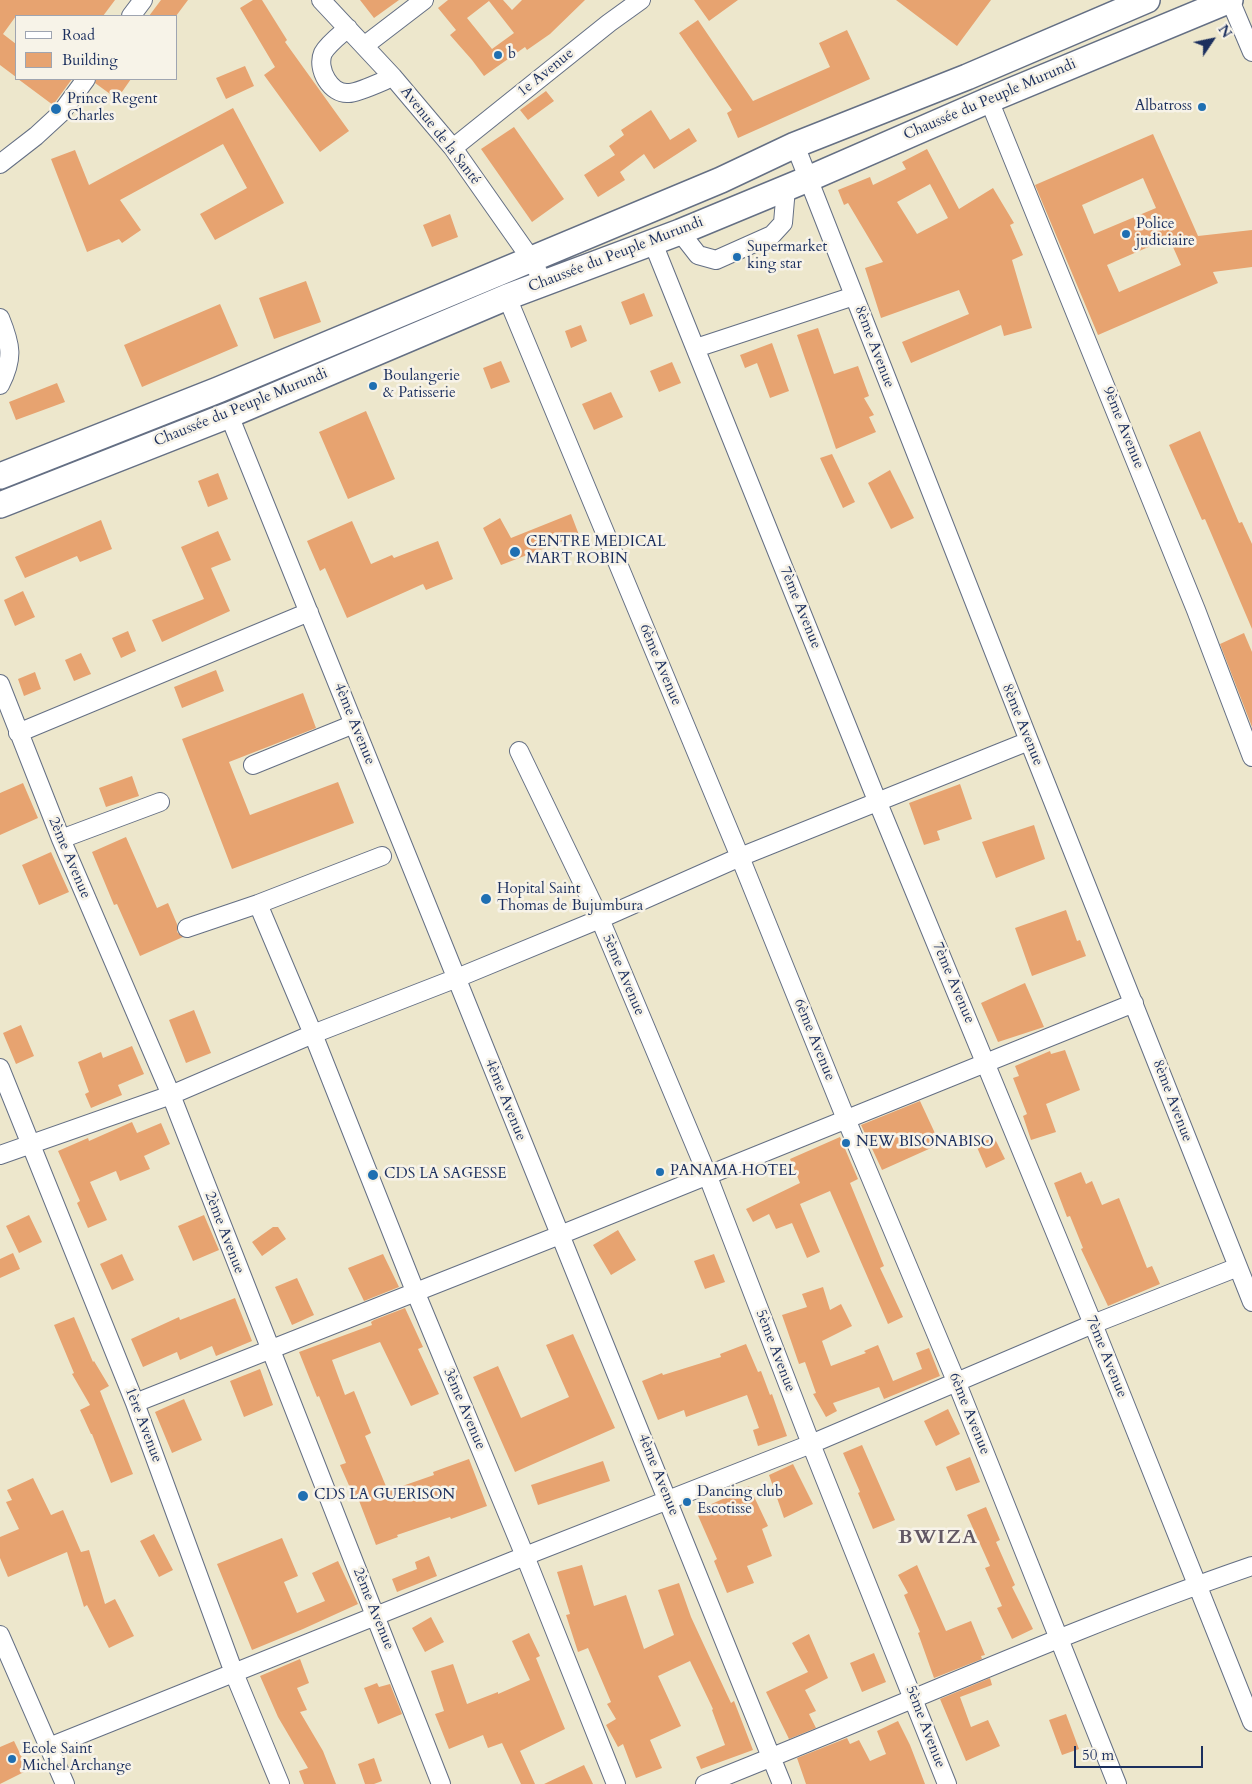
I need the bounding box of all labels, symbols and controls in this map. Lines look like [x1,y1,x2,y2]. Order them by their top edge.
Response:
legend [15,15,178,80]
north arrow [1187,15,1237,65]
text: N [1214,21,1236,42]
text: Road [62,25,95,45]
street label: 1e Avenue [514,45,578,101]
place label: b [508,46,516,64]
marker: b [492,49,504,61]
text: Building [62,50,118,70]
street label: Chaussée du Peuple Murundi [901,55,1079,145]
street label: Avenue de la Santé [396,83,484,189]
place label: Prince Regent Charles [67,91,157,126]
place label: Albatross [1135,98,1192,116]
marker: Albatross [1196,101,1208,113]
marker: Prince Regent Charles [49,102,63,116]
street label: Chaussée du Peuple Murundi [526,213,706,297]
place label: Police judiciaire [1136,216,1195,251]
marker: Police judiciaire [1120,228,1132,240]
place label: Supermarket king star [747,239,827,274]
marker: Supermarket king star [731,251,743,263]
street label: 8ème Avenue [850,303,898,391]
street label: Chaussée du Peuple Murundi [152,365,330,451]
place label: Boulangerie & Patisserie [383,368,460,403]
marker: Boulangerie & Patisserie [367,380,379,392]
street label: 9ème Avenue [1098,384,1148,472]
place label: CENTRE MEDICAL MART ROBIN [526,534,666,569]
marker: CENTRE MEDICAL MART ROBIN [508,545,522,559]
street label: 7ème Avenue [775,564,825,652]
street label: 6ème Avenue [635,622,685,708]
street label: 4ème Avenue [329,680,379,768]
street label: 8ème Avenue [997,681,1047,769]
street label: 2ème Avenue [44,815,94,901]
place label: Hopital Saint Thomas de Bujumbura [497,881,643,916]
marker: Hopital Saint Thomas de Bujumbura [479,892,493,906]
street label: 5ème Avenue [598,932,648,1018]
street label: 7ème Avenue [928,940,978,1026]
street label: 6ème Avenue [789,996,839,1084]
street label: 4ème Avenue [480,1056,530,1144]
street label: 8ème Avenue [1148,1057,1196,1145]
place label: NEW BISONABISO [856,1134,994,1152]
marker: NEW BISONABISO [840,1137,852,1149]
place label: PANAMA HOTEL [670,1163,797,1181]
place label: CDS LA SAGESSE [384,1166,507,1184]
marker: PANAMA HOTEL [654,1166,666,1178]
marker: CDS LA SAGESSE [366,1168,380,1182]
street label: 2ème Avenue [200,1189,248,1277]
street label: 5ème Avenue [751,1307,799,1395]
street label: 7ème Avenue [1081,1313,1131,1401]
street label: 3ème Avenue [439,1366,489,1452]
street label: 6ème Avenue [944,1370,994,1458]
street label: 1ère Avenue [120,1385,166,1465]
street label: 4ème Avenue [633,1431,683,1519]
place label: Dancing club Escotisse [697,1484,783,1519]
place label: CDS LA GUERISON [314,1487,455,1505]
marker: CDS LA GUERISON [296,1489,310,1503]
marker: Dancing club Escotisse [681,1496,693,1508]
district label: BWIZA [897,1526,979,1550]
street label: 2ème Avenue [348,1565,398,1653]
street label: 5ème Avenue [901,1683,949,1771]
scale bar [1077,1736,1206,1768]
place label: Ecole Saint Michel Archange [22,1741,132,1776]
text: 50 m [1082,1745,1114,1765]
marker: Ecole Saint Michel Archange [6,1753,18,1765]

